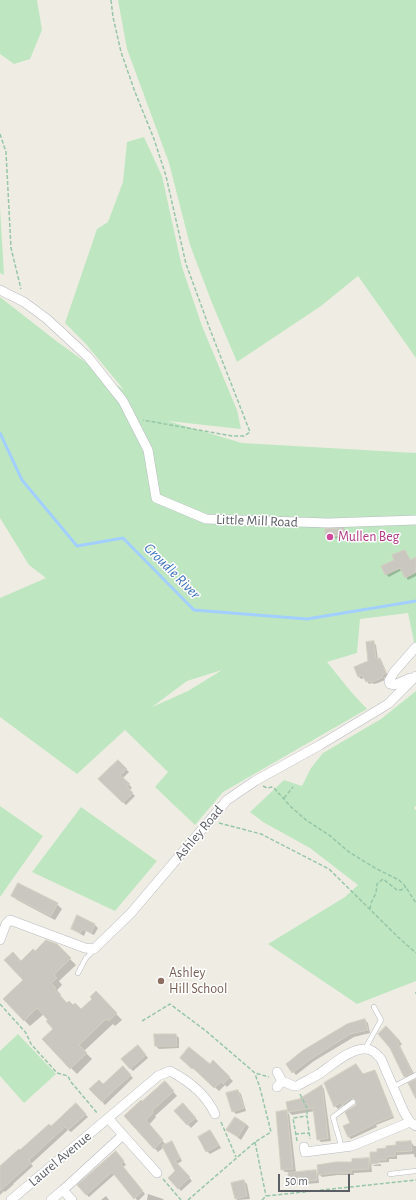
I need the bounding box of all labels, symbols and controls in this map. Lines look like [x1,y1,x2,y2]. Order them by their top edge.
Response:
street label: Little Mill Road [216,511,298,531]
place label: Mullen Beg [338,529,399,545]
marker: Mullen Beg [325,532,335,542]
water label: Groudle River [140,539,204,603]
street label: Ashley Road [171,802,227,864]
place label: Ashley Hill School [169,965,227,998]
marker: Ashley Hill School [156,976,166,986]
street label: Laurel Avenue [25,1128,95,1190]
scale bar [280,1166,352,1192]
text: 50 m [285,1175,308,1187]

